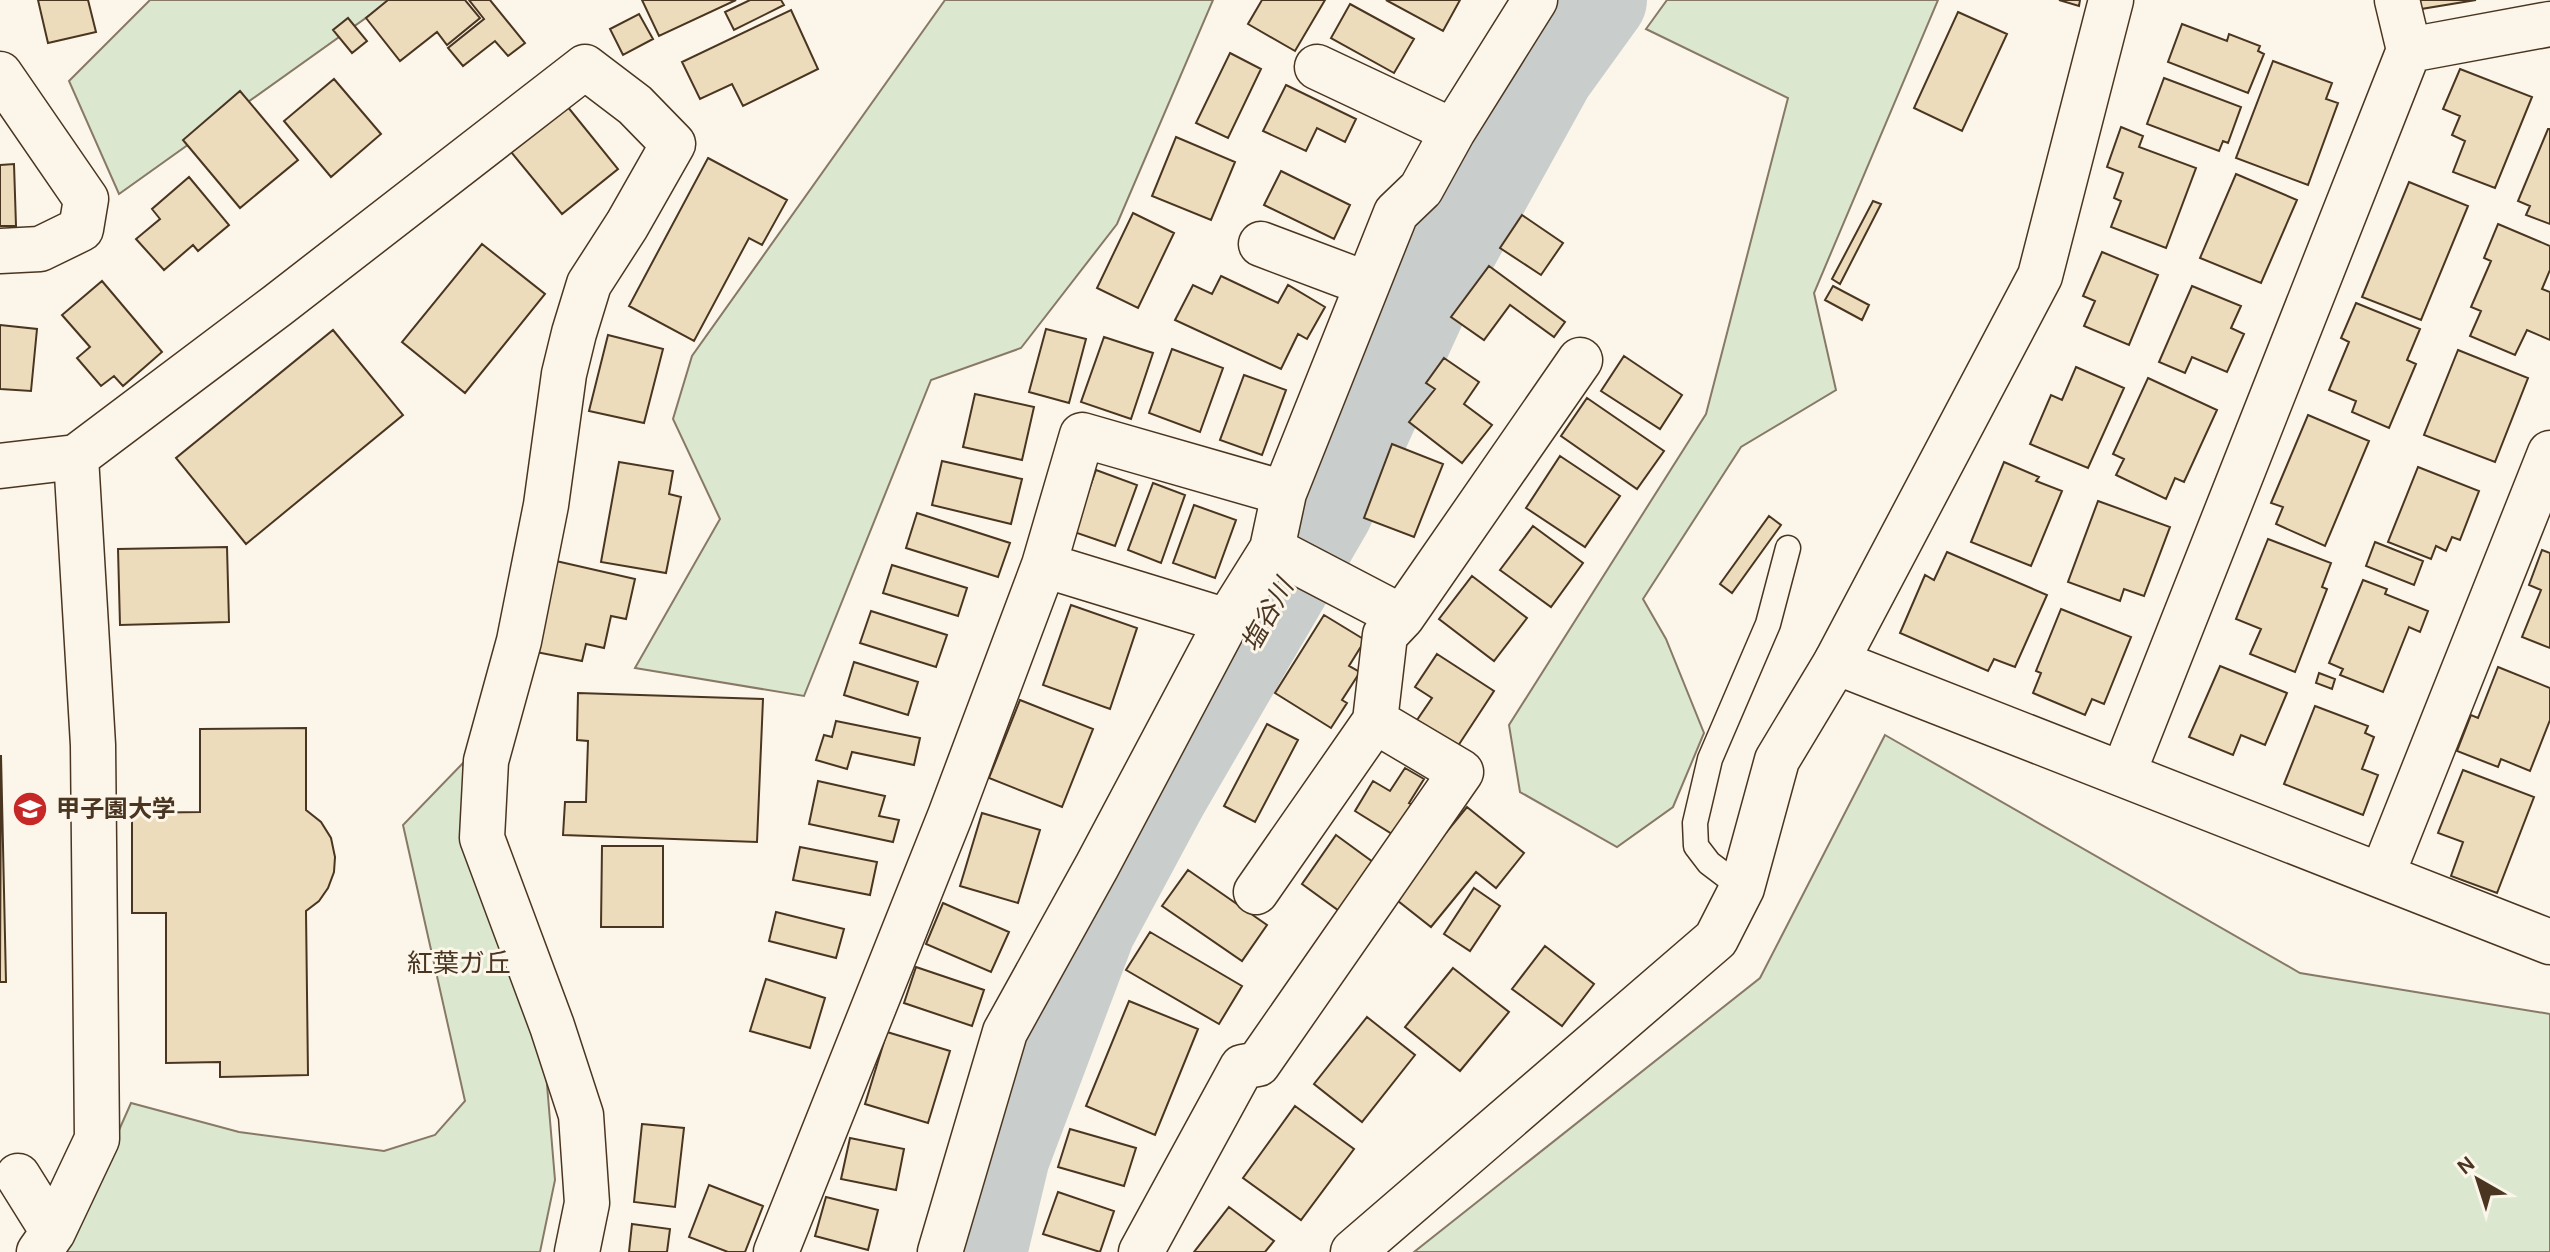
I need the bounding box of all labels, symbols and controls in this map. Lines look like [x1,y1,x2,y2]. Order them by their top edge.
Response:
water label: 塩谷川 [1235,571,1301,657]
school or university icon: 甲子園大学 [11,790,49,828]
place label: 甲子園大学 [56,795,176,823]
district label: 紅葉ガ丘 [407,948,511,979]
north arrow [2438,1140,2518,1220]
text: N [2452,1150,2480,1180]

